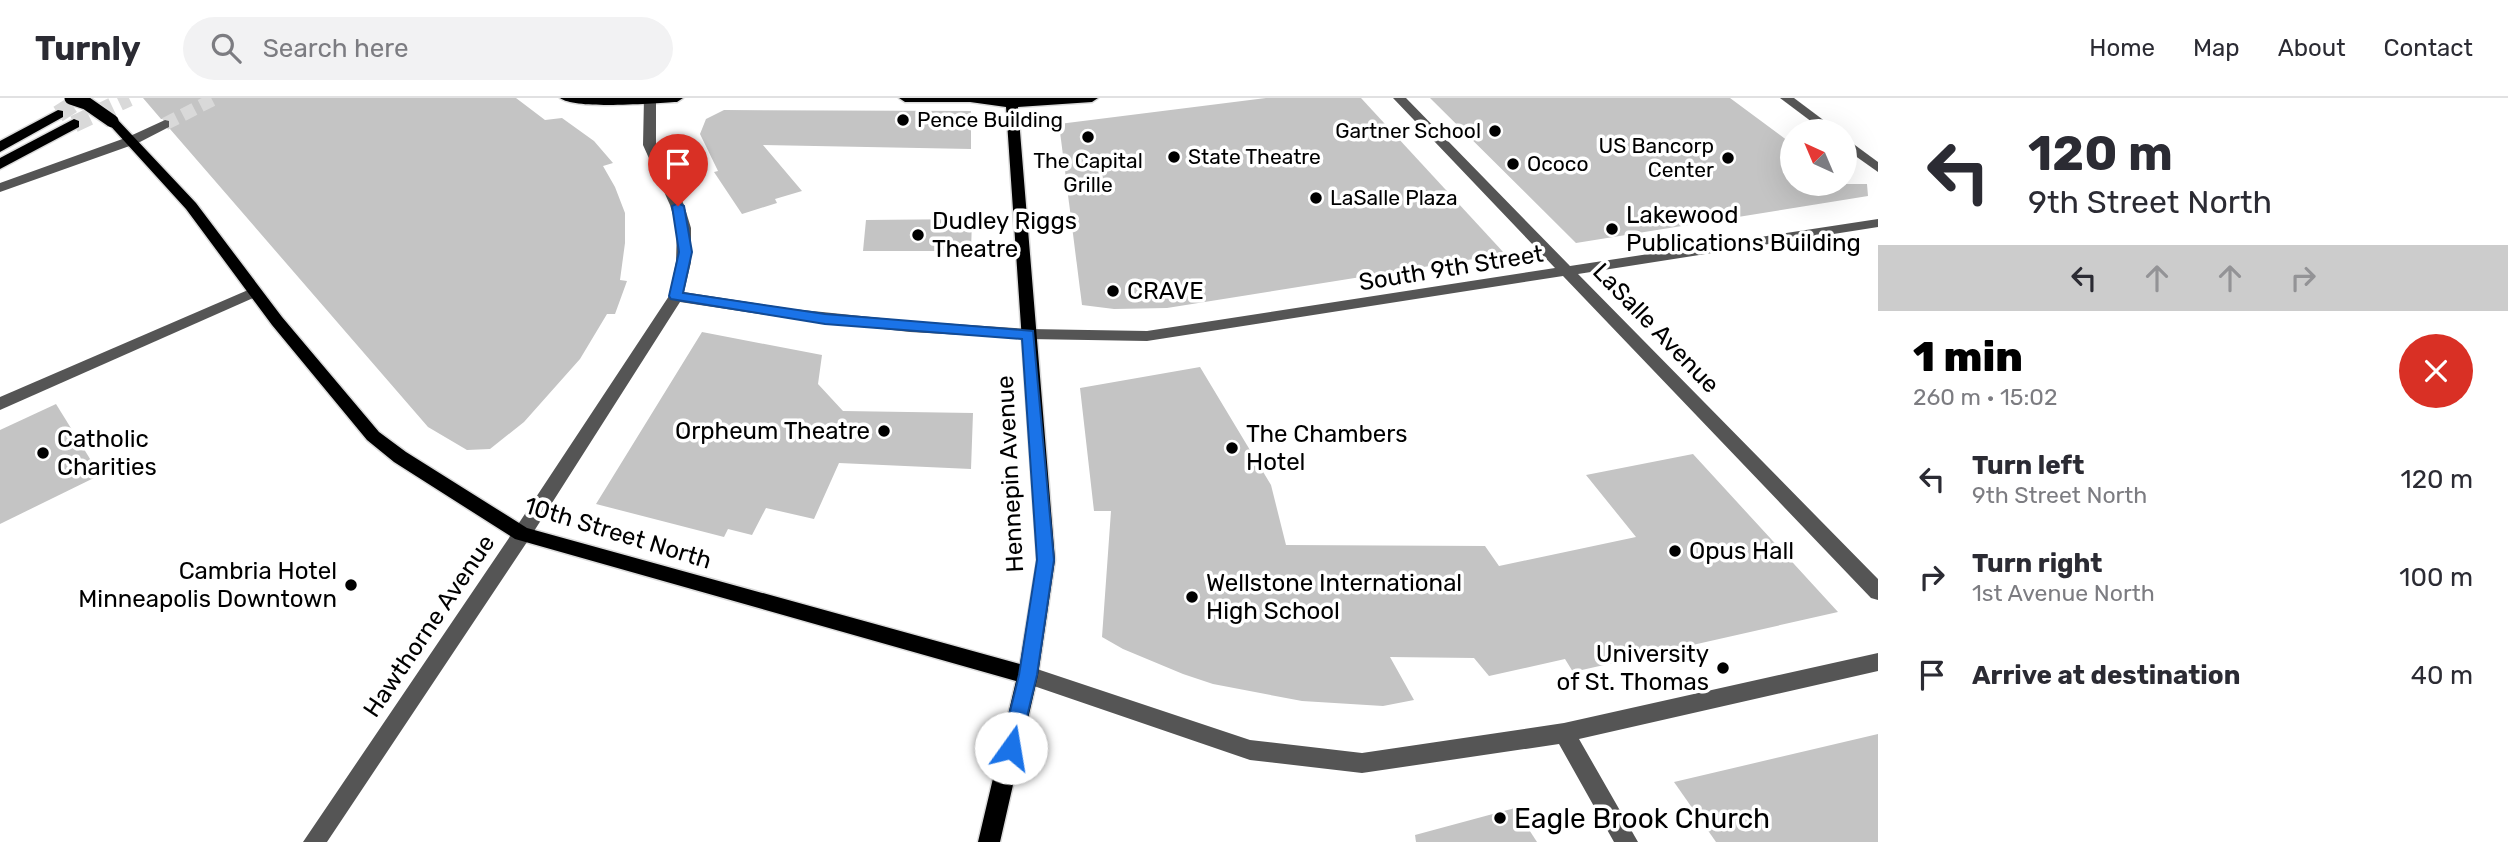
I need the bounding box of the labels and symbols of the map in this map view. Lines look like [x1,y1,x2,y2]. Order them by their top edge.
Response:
place label: Pence Building [917,107,1063,132]
marker: Pence Building [895,112,911,128]
place label: Gartner School [1335,118,1481,143]
north arrow [1780,119,1857,196]
marker: Gartner School [1487,123,1503,139]
marker: The Capital Grille [1080,129,1096,145]
place label: US Bancorp Center [1599,133,1714,182]
pin [648,134,708,206]
place label: State Theatre [1188,144,1321,169]
place label: The Capital Grille [1033,148,1143,197]
marker: State Theatre [1166,149,1182,165]
marker: US Bancorp Center [1720,150,1736,166]
place label: Ococo [1527,151,1589,176]
marker: Ococo [1505,156,1521,172]
place label: LaSalle Plaza [1330,185,1458,210]
marker: LaSalle Plaza [1308,190,1324,206]
place label: Lakewood Publications Building [1626,201,1861,257]
place label: Dudley Riggs Theatre [932,207,1077,263]
marker: Lakewood Publications Building [1604,221,1620,237]
marker: Dudley Riggs Theatre [910,227,926,243]
street label: South 9th Street [1357,240,1545,296]
street label: LaSalle Avenue [1587,257,1725,399]
place label: CRAVE [1127,277,1204,305]
marker: CRAVE [1105,283,1121,299]
street label: Hennepin Avenue [991,375,1029,573]
place label: Orpheum Theatre [675,417,870,445]
place label: The Chambers Hotel [1246,420,1408,476]
marker: Orpheum Theatre [876,423,892,439]
place label: Catholic Charities [57,425,157,481]
marker: The Chambers Hotel [1224,440,1240,456]
marker: Catholic Charities [35,445,51,461]
street label: 10th Street North [521,491,715,575]
street label: Hawthorne Avenue [358,530,500,722]
place label: Opus Hall [1689,537,1794,565]
marker: Opus Hall [1667,543,1683,559]
place label: Cambria Hotel Minneapolis Downtown [78,557,337,613]
place label: Wellstone International High School [1206,569,1462,625]
marker: Cambria Hotel Minneapolis Downtown [343,577,359,593]
marker: Wellstone International High School [1184,589,1200,605]
place label: University of St. Thomas [1557,640,1709,696]
marker: University of St. Thomas [1715,660,1731,676]
position arrow [974,711,1048,785]
place label: Eagle Brook Church [1514,802,1770,835]
marker: Eagle Brook Church [1492,810,1508,826]

